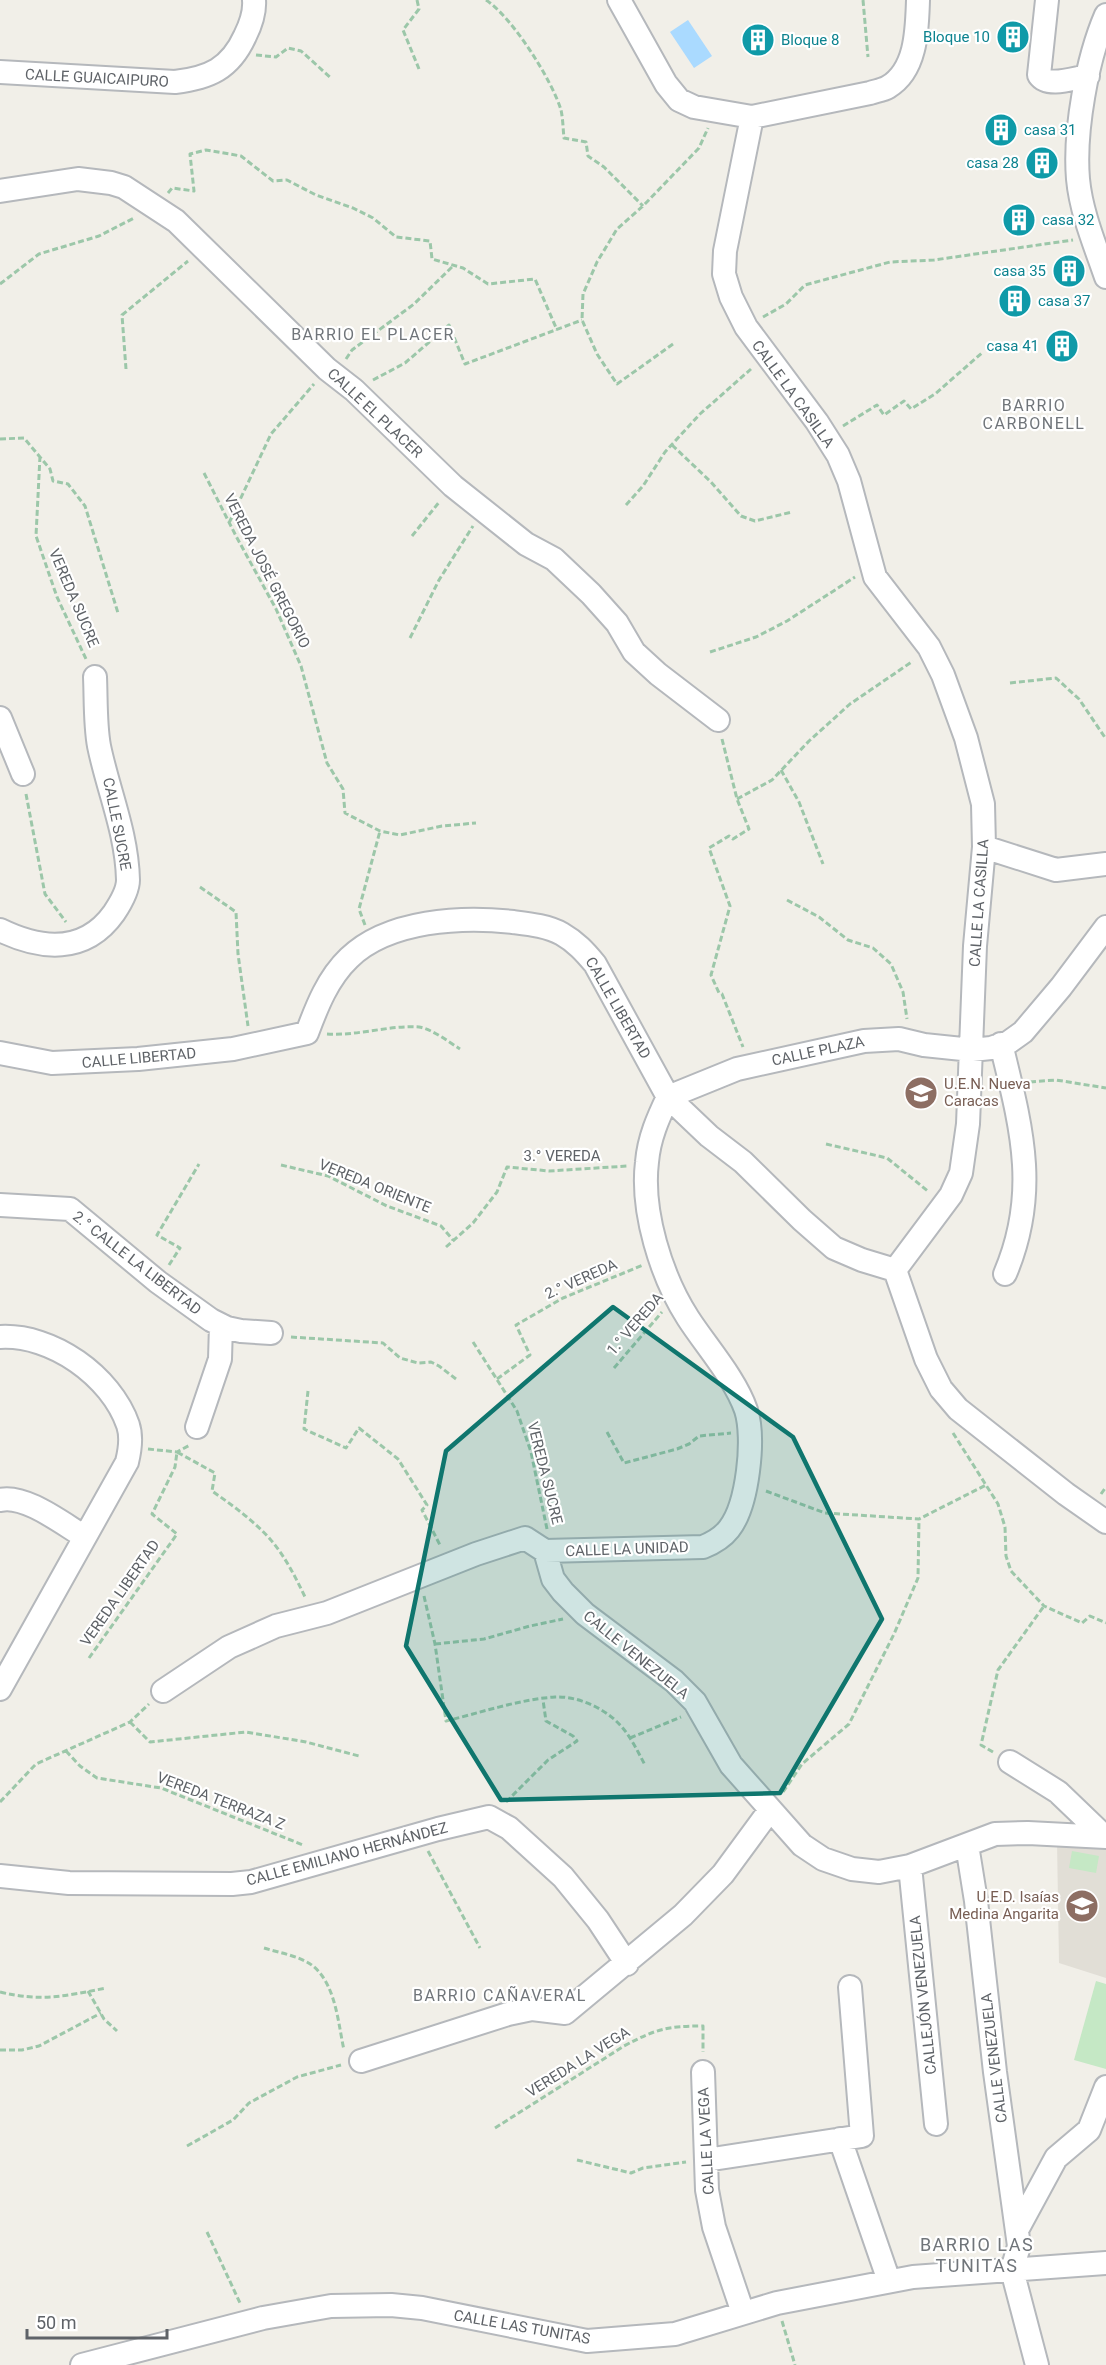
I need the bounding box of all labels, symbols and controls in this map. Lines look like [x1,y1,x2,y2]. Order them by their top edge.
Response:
building icon: Bloque 10 [995,19,1031,55]
building icon: Bloque 8 [740,22,776,58]
place label: Bloque 10 [923,28,990,46]
place label: Bloque 8 [781,31,839,49]
street label: CALLE GUAICAIPURO [25,65,169,91]
building icon: casa 31 [983,112,1019,148]
place label: casa 31 [1024,121,1077,139]
building icon: casa 28 [1024,145,1060,181]
place label: casa 28 [967,154,1019,172]
building icon: casa 32 [1001,202,1037,238]
place label: casa 32 [1042,211,1095,229]
building icon: casa 35 [1051,253,1087,289]
place label: casa 35 [994,262,1046,280]
building icon: casa 37 [997,283,1033,319]
place label: casa 37 [1038,292,1091,310]
district label: BARRIO EL PLACER [291,325,455,344]
building icon: casa 41 [1044,328,1080,364]
street label: CALLE LA CASILLA [748,337,838,451]
place label: casa 41 [987,337,1039,355]
street label: CALLE EL PLACER [324,364,426,462]
district label: BARRIO CARBONELL [983,396,1085,433]
street label: VEREDA JOSÉ GREGORIO [220,491,314,651]
street label: VEREDA SUCRE [45,546,103,650]
street label: CALLE SUCRE [99,776,135,872]
street label: CALLE LA CASILLA [966,838,992,968]
street label: CALLE LIBERTAD [582,954,654,1062]
street label: CALLE PLAZA [770,1032,866,1070]
street label: CALLE LIBERTAD [81,1044,197,1072]
school or university icon: U.E.N. Nueva Caracas [903,1075,939,1111]
place label: U.E.N. Nueva Caracas [944,1075,1031,1110]
street label: 3.° VEREDA [523,1147,601,1165]
street label: VEREDA ORIENTE [316,1155,434,1217]
street label: 2.° CALLE LA LIBERTAD [69,1207,205,1319]
street label: 2.° VEREDA [542,1255,620,1303]
street label: 1.° VEREDA [603,1289,667,1359]
street label: VEREDA SUCRE [524,1420,567,1527]
street label: VEREDA LIBERTAD [77,1536,163,1650]
street label: CALLE LA UNIDAD [565,1538,689,1560]
street label: CALLE VENEZUELA [580,1607,693,1703]
street label: VEREDA TERRAZA Z [154,1768,288,1834]
street label: CALLE EMILIANO HERNÁNDEZ [244,1818,450,1890]
place label: U.E.D. Isaías Medina Angarita [949,1888,1059,1923]
school or university icon: U.E.D. Isaías Medina Angarita [1064,1888,1100,1924]
street label: CALLEJÓN VENEZUELA [906,1914,940,2075]
district label: BARRIO CAÑAVERAL [413,1985,587,2005]
street label: CALLE VENEZUELA [977,1992,1011,2124]
street label: VEREDA LA VEGA [523,2023,633,2101]
street label: CALLE LA VEGA [694,2087,718,2195]
district label: BARRIO LAS TUNITAS [920,2234,1034,2276]
scale bar [27,2302,166,2340]
street label: CALLE LAS TUNITAS [452,2306,592,2348]
text: 50 m [36,2312,76,2333]

